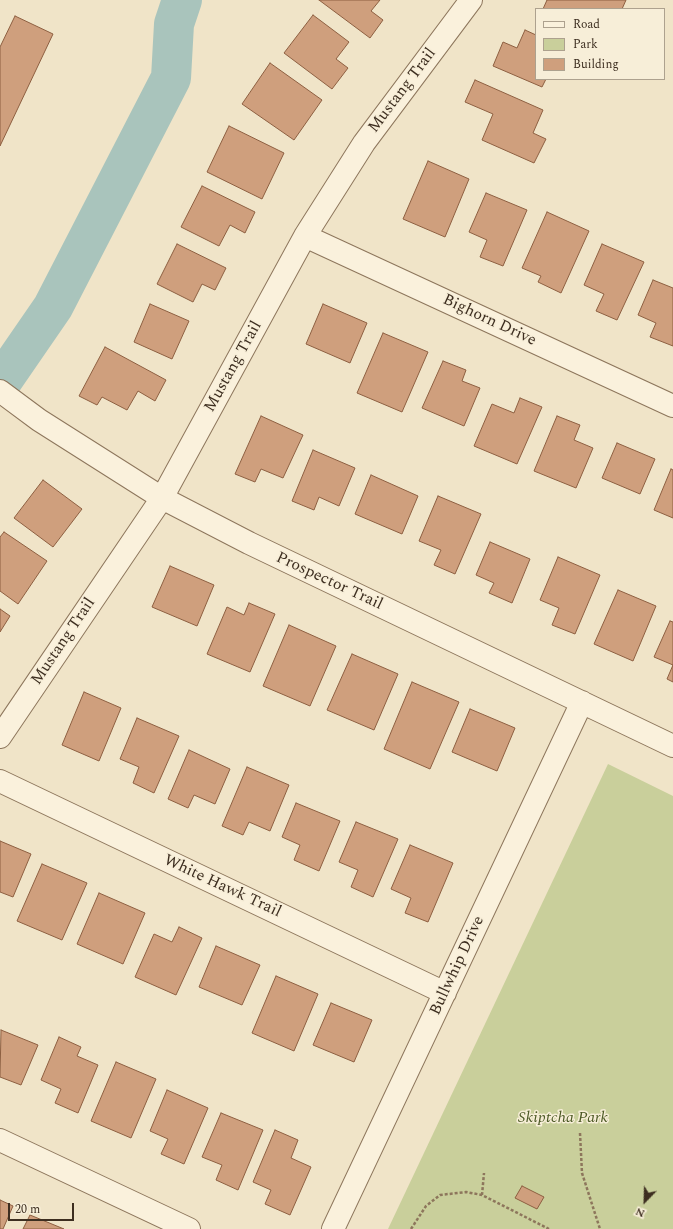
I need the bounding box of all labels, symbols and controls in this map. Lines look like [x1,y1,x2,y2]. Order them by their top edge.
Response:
legend [535,8,665,80]
text: Road [573,15,600,34]
text: Park [573,35,598,54]
street label: Mustang Trail [365,45,441,137]
text: Building [573,55,619,74]
street label: Bighorn Drive [439,291,539,351]
street label: Mustang Trail [201,318,267,416]
street label: Prospector Trail [273,549,385,615]
street label: Mustang Trail [28,595,100,689]
street label: White Hawk Trail [160,851,284,923]
street label: Bullwhip Drive [427,913,489,1019]
park label: Skiptcha Park [518,1109,608,1129]
north arrow [625,1181,665,1221]
scale bar [10,1195,76,1221]
text: 20 m [15,1200,40,1219]
text: N [633,1203,648,1222]

